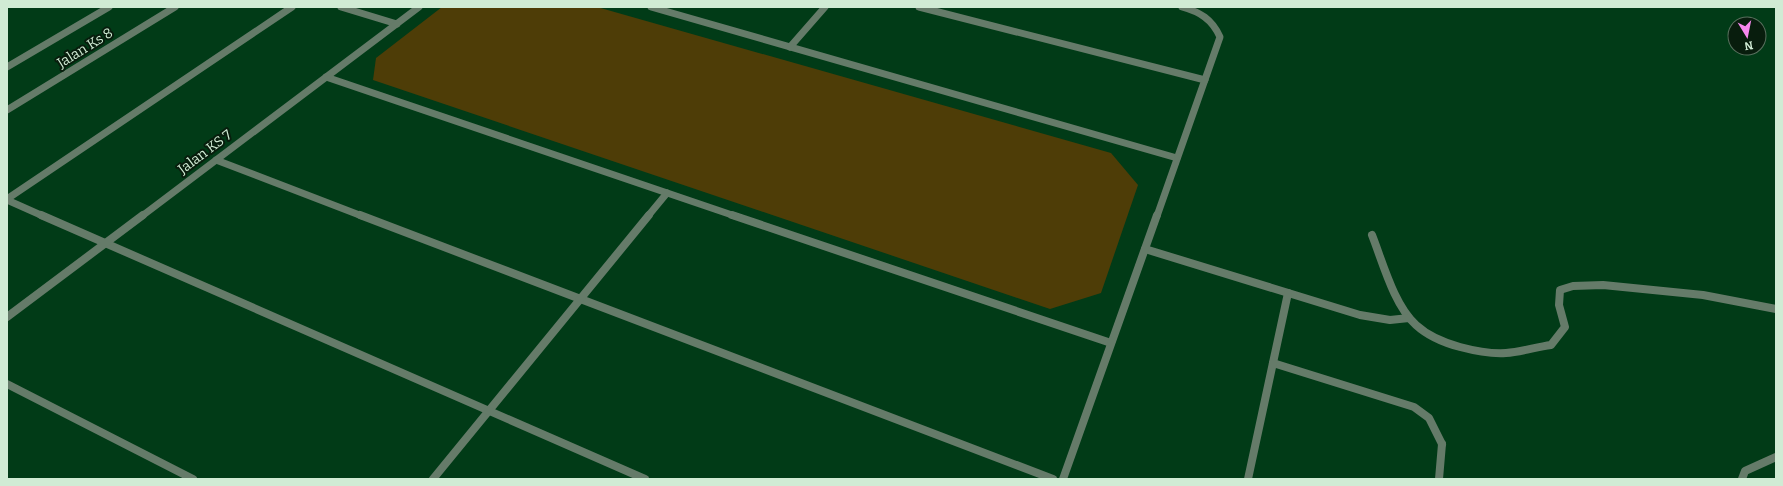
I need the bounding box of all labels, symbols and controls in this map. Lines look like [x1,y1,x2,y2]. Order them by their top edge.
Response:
north arrow [1727,16,1767,56]
street label: Jalan Ks 8 [53,24,116,72]
text: N [1743,38,1754,53]
street label: Jalan KS 7 [174,126,235,178]

